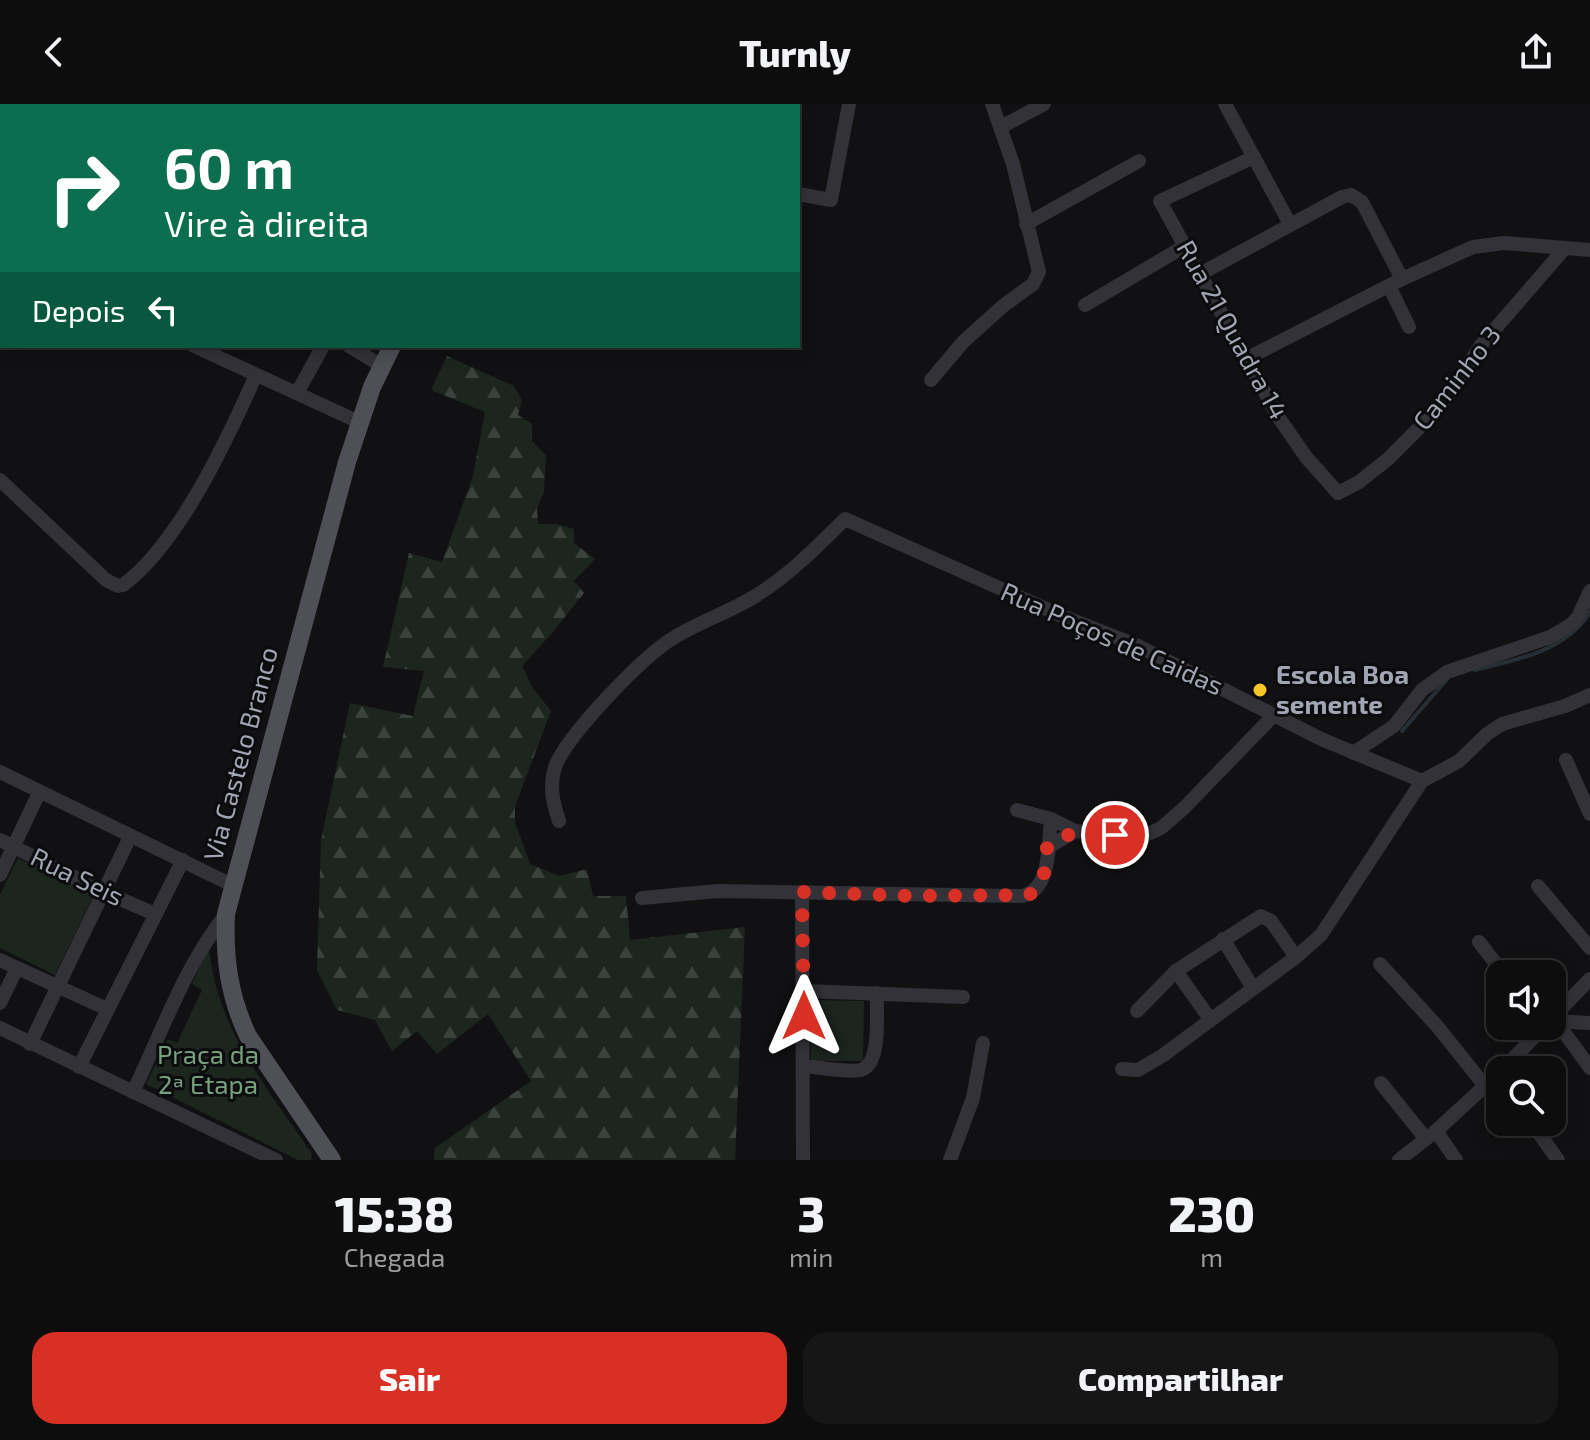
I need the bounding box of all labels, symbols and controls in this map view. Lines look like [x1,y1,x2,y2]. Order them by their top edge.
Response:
icon: back [32,30,76,74]
icon: share [1514,30,1558,74]
text: Turnly [739,31,851,74]
text: 60 m [164,133,294,200]
icon: right [32,136,136,240]
text: Vire à direita [164,201,369,244]
street label: Rua 21 Quadra 14 [1171,234,1295,424]
icon: left [141,288,185,332]
text: Depois [32,292,125,328]
street label: Caminho 3 [1406,319,1506,435]
street label: Rua Poços de Caidas [996,575,1228,702]
street label: Via Castelo Branco [196,643,283,864]
place label: Escola Boa semente [1276,658,1409,719]
marker: Escola Boa semente [1251,681,1269,699]
pin [1081,801,1149,869]
icon: arrive [1093,813,1137,857]
street label: Rua Seis [26,840,129,911]
map controls [1486,960,1566,1136]
button: sound [1486,960,1566,1040]
position arrow [762,974,846,1058]
park label: Praça da 2ª Etapa [157,1038,259,1099]
button: search [1486,1056,1566,1136]
text: 15:38 [335,1184,454,1242]
text: 3 [797,1184,825,1242]
text: 230 [1168,1184,1255,1242]
text: Chegada [344,1241,445,1272]
text: min [789,1241,833,1272]
text: m [1200,1241,1223,1272]
button: Sair [32,1332,787,1424]
button: Compartilhar [803,1332,1558,1424]

